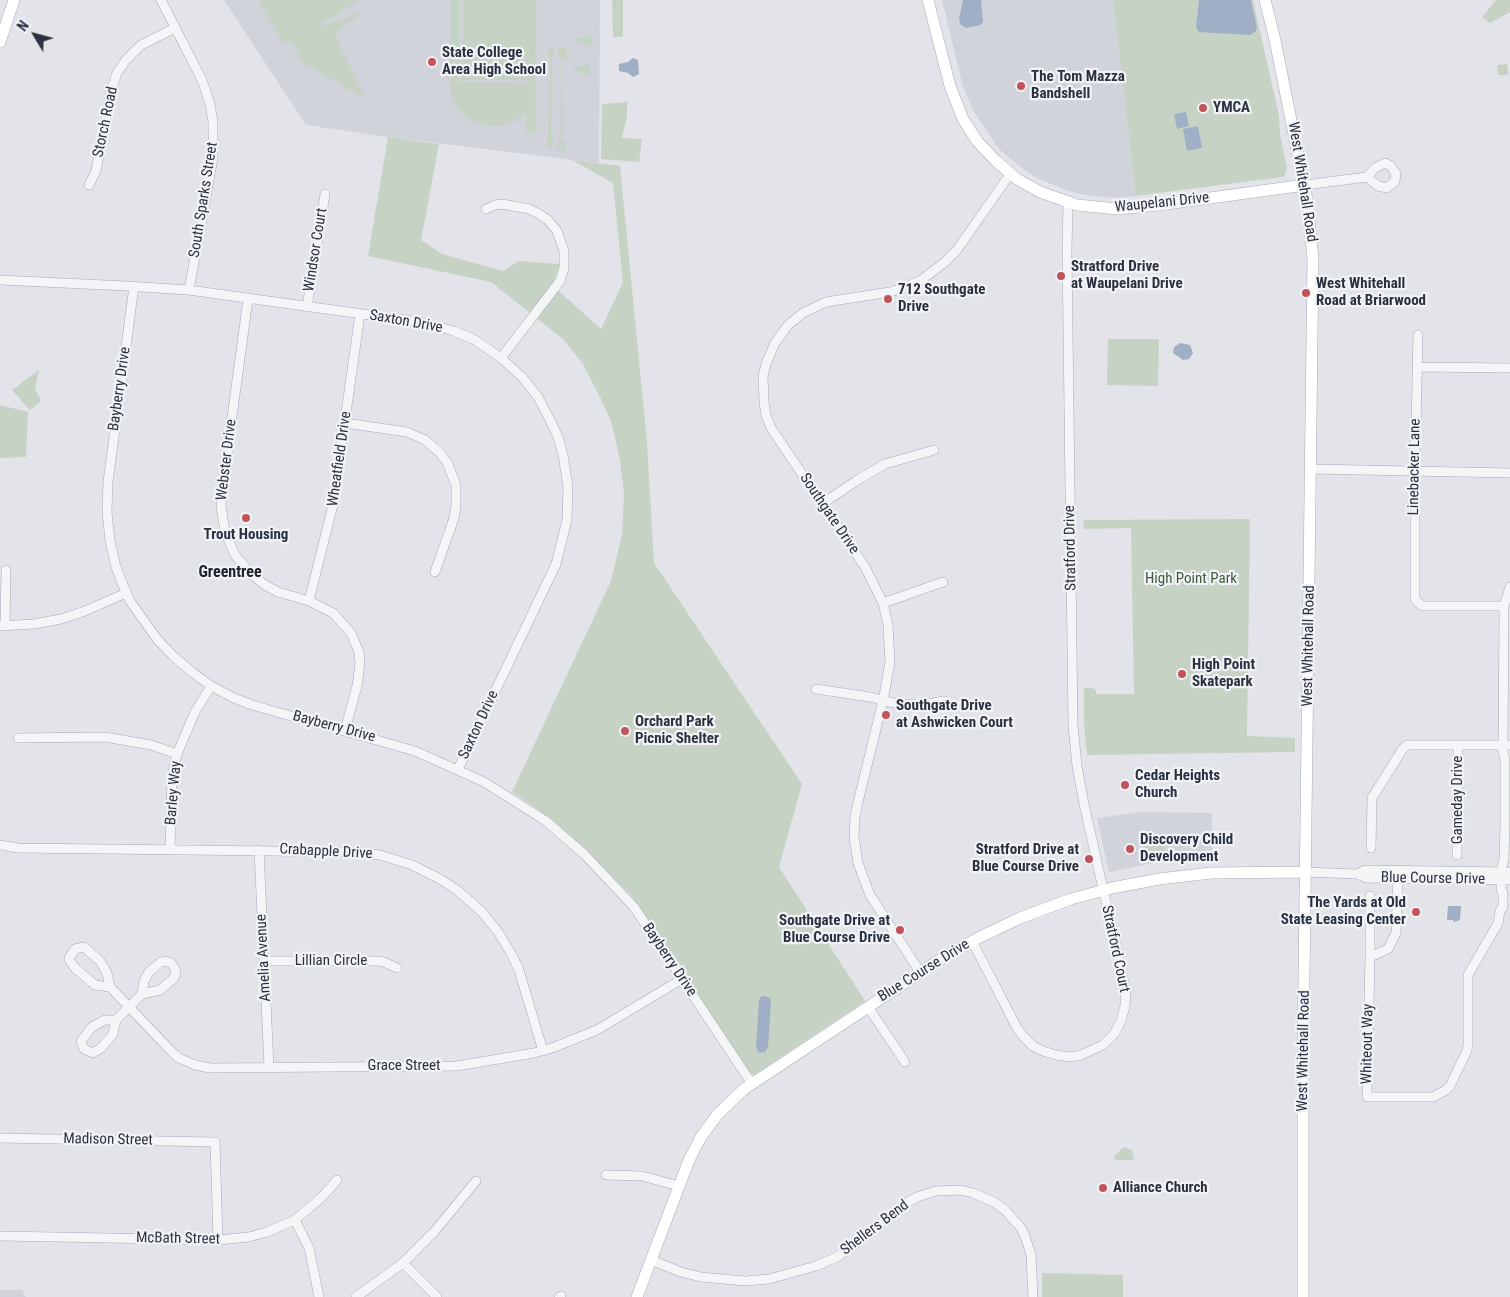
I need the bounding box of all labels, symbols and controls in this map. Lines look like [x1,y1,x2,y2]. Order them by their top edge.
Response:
north arrow [10,10,60,60]
text: N [14,18,32,34]
place label: State College Area High School [442,44,546,79]
marker: State College Area High School [426,56,438,68]
place label: The Tom Mazza Bandshell [1031,68,1125,103]
marker: The Tom Mazza Bandshell [1015,80,1027,92]
street label: Storch Road [90,85,122,159]
place label: YMCA [1213,99,1250,117]
marker: YMCA [1197,102,1209,114]
street label: West Whitehall Road [1284,121,1320,243]
street label: South Sparks Street [186,141,222,259]
street label: Waupelani Drive [1114,189,1210,217]
street label: Windsor Court [300,207,332,293]
place label: Stratford Drive at Waupelani Drive [1071,258,1183,293]
marker: Stratford Drive at Waupelani Drive [1055,270,1067,282]
place label: West Whitehall Road at Briarwood [1316,275,1426,310]
place label: 712 Southgate Drive [898,281,986,316]
marker: West Whitehall Road at Briarwood [1300,287,1312,299]
marker: 712 Southgate Drive [882,293,894,305]
street label: Saxton Drive [368,307,444,337]
street label: Bayberry Drive [105,346,135,432]
street label: Wheatfield Drive [324,410,356,508]
street label: Webster Drive [213,418,241,502]
street label: Linebacker Lane [1405,419,1425,515]
street label: Southgate Drive [795,470,863,558]
street label: Stratford Drive [1061,505,1081,591]
marker: Trout Housing [240,512,252,524]
place label: Trout Housing [204,526,288,544]
district label: Greentree [198,563,262,583]
park label: High Point Park [1145,570,1237,588]
street label: West Whitehall Road [1299,585,1319,707]
place label: High Point Skatepark [1192,656,1255,691]
marker: High Point Skatepark [1176,668,1188,680]
street label: Saxton Drive [455,688,503,762]
place label: Southgate Drive at Ashwicken Court [896,697,1013,732]
street label: Bayberry Drive [291,707,377,747]
marker: Southgate Drive at Ashwicken Court [880,709,892,721]
place label: Orchard Park Picnic Shelter [635,713,719,748]
marker: Orchard Park Picnic Shelter [619,725,631,737]
street label: Gameday Drive [1449,756,1467,844]
street label: Barley Way [162,760,186,826]
place label: Cedar Heights Church [1135,767,1220,802]
marker: Cedar Heights Church [1119,779,1131,791]
place label: Discovery Child Development [1140,831,1233,866]
street label: Crabapple Drive [279,841,373,863]
place label: Stratford Drive at Blue Course Drive [972,841,1079,876]
marker: Discovery Child Development [1124,843,1136,855]
marker: Stratford Drive at Blue Course Drive [1083,853,1095,865]
street label: Blue Course Drive [1381,869,1485,889]
place label: The Yards at Old State Leasing Center [1281,894,1406,929]
street label: Stratford Court [1097,904,1133,994]
marker: The Yards at Old State Leasing Center [1410,906,1422,918]
place label: Southgate Drive at Blue Course Drive [779,912,890,947]
street label: Amelia Avenue [253,914,275,1002]
street label: Bayberry Drive [638,920,700,1000]
marker: Southgate Drive at Blue Course Drive [894,924,906,936]
street label: Blue Course Drive [875,936,973,1006]
street label: Lillian Circle [295,952,367,970]
street label: West Whitehall Road [1294,990,1314,1112]
street label: Whiteout Way [1358,1003,1378,1085]
street label: Grace Street [368,1057,440,1075]
street label: Madison Street [63,1130,153,1150]
place label: Alliance Church [1113,1179,1208,1197]
marker: Alliance Church [1097,1182,1109,1194]
street label: Shellers Bend [837,1197,913,1259]
street label: McBath Street [136,1229,220,1249]

